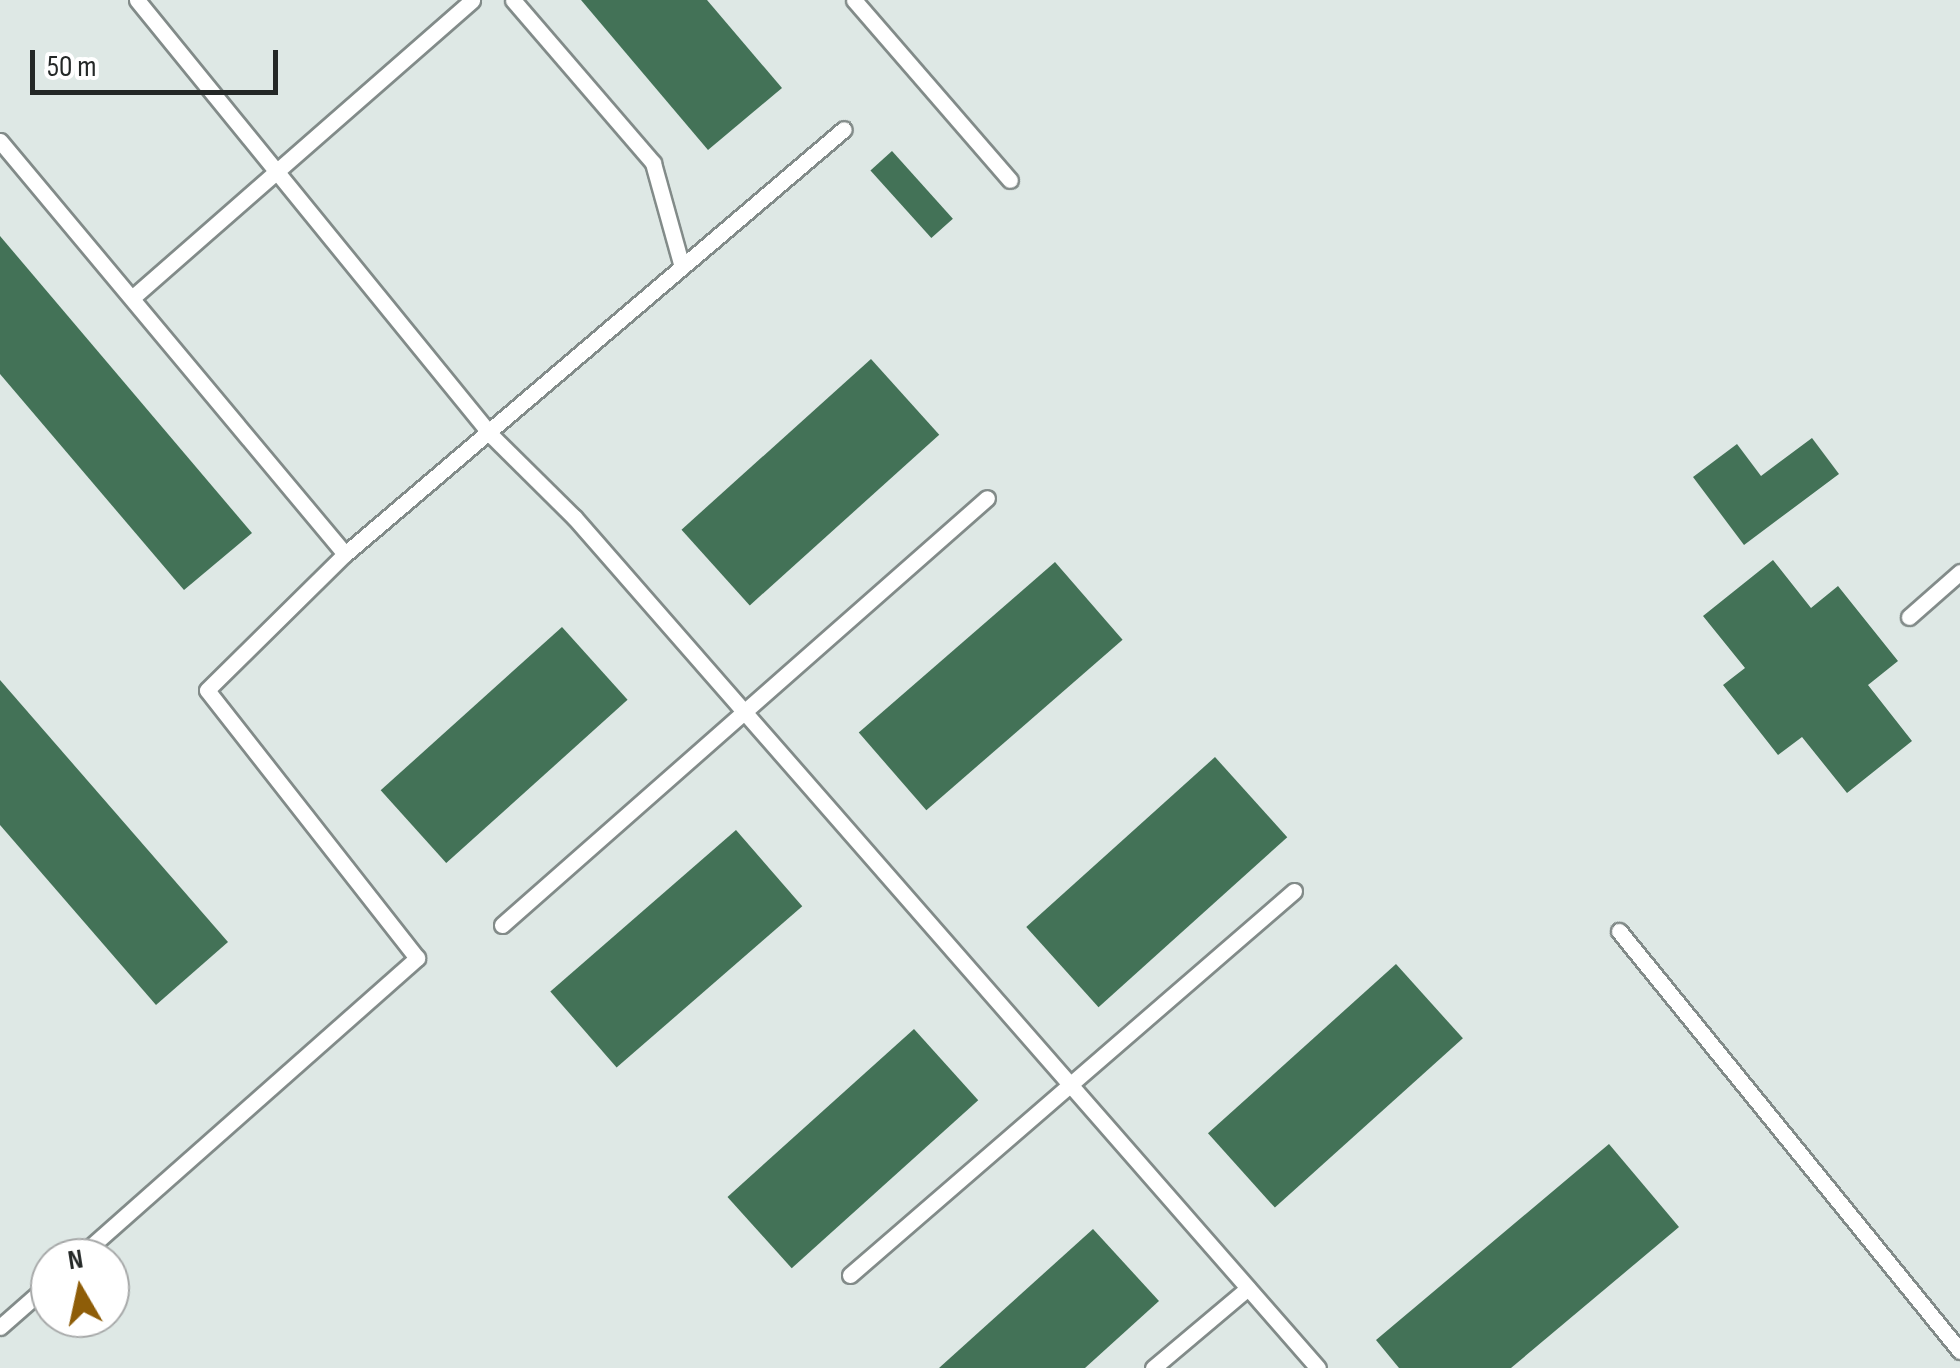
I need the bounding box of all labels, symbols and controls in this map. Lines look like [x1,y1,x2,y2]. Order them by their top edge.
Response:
scale bar [35,30,282,92]
text: 50 m [47,49,96,85]
north arrow [30,1238,130,1338]
text: N [66,1242,85,1277]

